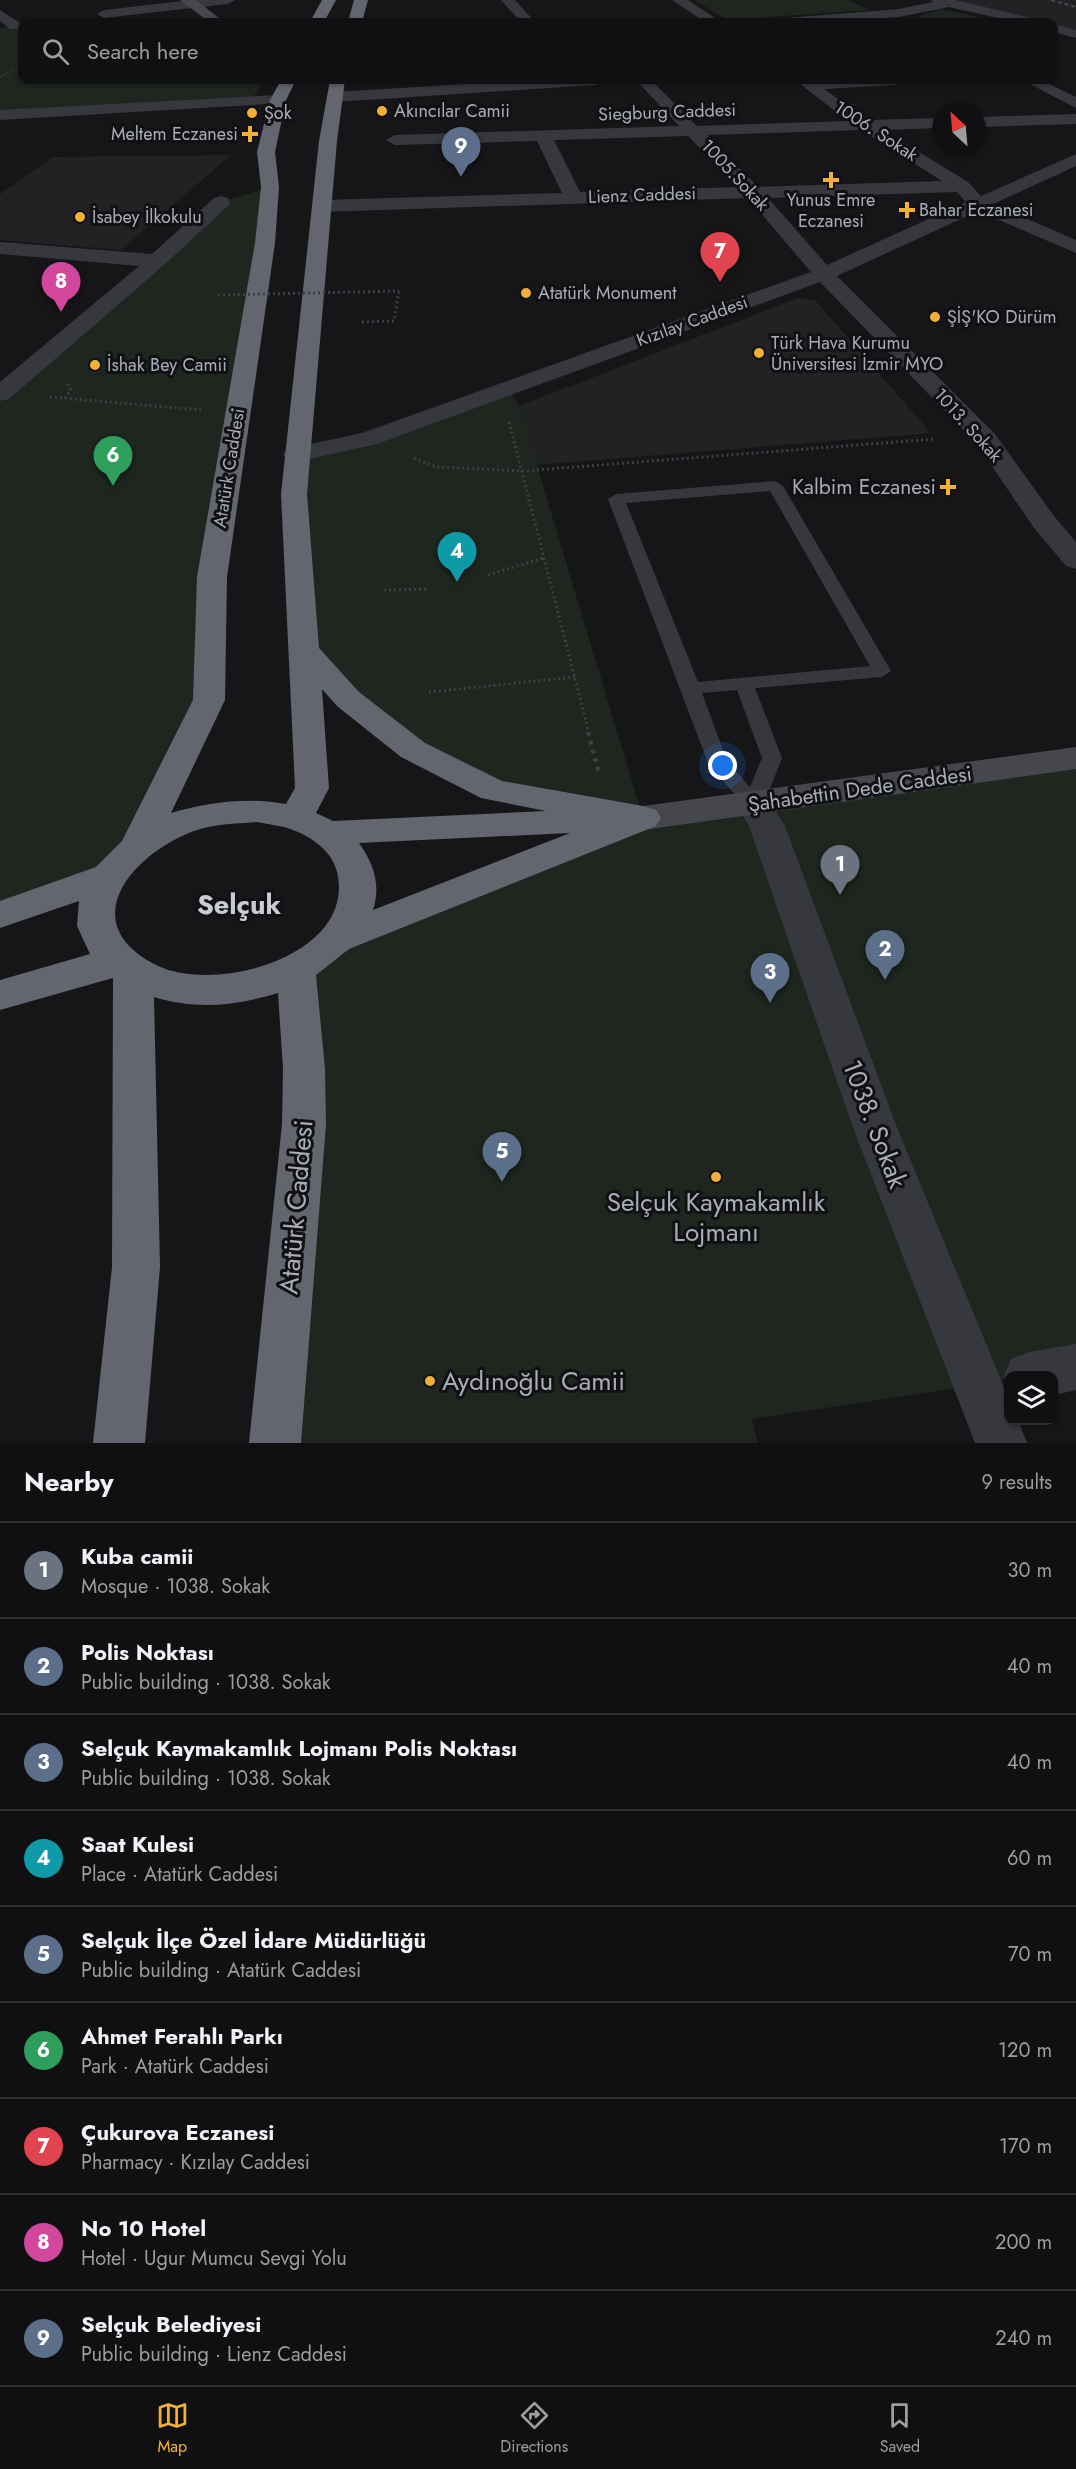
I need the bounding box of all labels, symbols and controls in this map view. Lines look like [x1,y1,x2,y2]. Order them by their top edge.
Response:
search box [18,18,1058,84]
icon: search [39,35,72,68]
text: Search here [87,35,198,67]
street label: 1006. Sokak [829,94,923,168]
street label: Siegburg Caddesi [598,97,736,127]
place label: Akıncılar Camii [394,98,510,124]
place label: Şok [264,100,292,126]
north arrow [932,102,986,156]
marker: Akıncılar Camii [375,104,389,118]
marker: Şok [245,106,259,120]
place label: Meltem Eczanesi [111,121,238,147]
marker: Meltem Eczanesi [243,127,257,141]
pin: 9 [442,128,480,177]
street label: 1005.Sokak [695,133,775,217]
marker: Yunus Emre Eczanesi [824,173,838,187]
street label: Lienz Caddesi [588,180,696,210]
place label: Yunus Emre Eczanesi [787,187,875,234]
place label: Bahar Eczanesi [919,197,1033,223]
marker: Bahar Eczanesi [900,203,914,217]
place label: İsabey İlkokulu [92,204,202,230]
marker: İsabey İlkokulu [73,210,87,224]
pin: 7 [700,232,740,282]
pin: 8 [42,262,80,312]
place label: Atatürk Monument [538,280,677,306]
marker: Atatürk Monument [519,286,533,300]
street label: Kızılay Caddesi [633,289,751,353]
place label: ŞİŞ'KO Dürüm [947,304,1057,330]
marker: ŞİŞ'KO Dürüm [928,310,942,324]
place label: Türk Hava Kurumu Üniversitesi İzmir MYO [771,330,943,377]
marker: Türk Hava Kurumu Üniversitesi İzmir MYO [752,346,766,360]
place label: İshak Bey Camii [107,352,227,378]
marker: İshak Bey Camii [88,358,102,372]
street label: 1013. Sokak [928,382,1008,468]
street label: Atatürk Caddesi [207,406,251,530]
pin: 6 [94,436,132,486]
place label: Kalbim Eczanesi [792,472,936,502]
marker: Kalbim Eczanesi [941,480,955,494]
pin: 4 [438,532,476,582]
your location [708,751,737,780]
street label: Şahabettin Dede Caddesi [746,758,974,820]
pin: 1 [820,846,860,895]
district label: Selçuk [197,885,281,924]
pin: 2 [866,930,904,980]
pin: 3 [750,954,790,1003]
street label: 1038. Sokak [833,1054,917,1194]
street label: Atatürk Caddesi [269,1118,323,1296]
pin: 5 [482,1132,522,1182]
marker: Selçuk Kaymakamlık Lojmanı [709,1170,723,1184]
place label: Selçuk Kaymakamlık Lojmanı [607,1183,826,1251]
place label: Aydınoğlu Camii [442,1362,625,1400]
map controls [1004,1371,1058,1425]
button: layers [1004,1371,1058,1425]
marker: Aydınoğlu Camii [423,1374,437,1388]
text: Nearby [24,1463,113,1501]
text: 9 results [982,1468,1052,1497]
text: Kuba camii [81,1540,193,1572]
text: 1 [38,1556,49,1585]
text: 30 m [1007,1556,1052,1585]
text: Mosque · 1038. Sokak [81,1572,270,1601]
text: Polis Noktası [81,1636,214,1668]
text: 2 [37,1652,50,1681]
text: 40 m [1007,1652,1052,1681]
text: Public building · 1038. Sokak [81,1668,331,1697]
text: Selçuk Kaymakamlık Lojmanı Polis Noktası [81,1732,517,1764]
text: 3 [37,1748,50,1777]
text: 40 m [1007,1748,1052,1777]
text: Public building · 1038. Sokak [81,1764,331,1793]
text: Saat Kulesi [81,1828,194,1860]
text: 4 [37,1844,50,1873]
text: 60 m [1007,1844,1052,1873]
text: Place · Atatürk Caddesi [81,1860,278,1889]
text: Selçuk İlçe Özel İdare Müdürlüğü [81,1924,426,1956]
text: 5 [37,1940,50,1969]
text: 70 m [1008,1940,1052,1969]
text: Public building · Atatürk Caddesi [81,1956,361,1985]
text: Ahmet Ferahlı Parkı [81,2020,283,2052]
text: 6 [37,2036,50,2065]
text: 120 m [998,2036,1052,2065]
text: Park · Atatürk Caddesi [81,2052,269,2081]
text: Çukurova Eczanesi [81,2116,274,2148]
text: 7 [37,2132,50,2161]
text: 170 m [999,2132,1052,2161]
text: Pharmacy · Kızılay Caddesi [81,2148,310,2177]
text: No 10 Hotel [81,2212,206,2244]
text: 8 [37,2228,50,2257]
text: 200 m [995,2228,1052,2257]
text: Hotel · Ugur Mumcu Sevgi Yolu [81,2244,347,2273]
text: Selçuk Belediyesi [81,2308,261,2340]
text: 9 [37,2324,50,2353]
text: 240 m [995,2324,1052,2353]
text: Public building · Lienz Caddesi [81,2340,347,2369]
tab: Map [156,2399,189,2458]
tab: Directions [500,2399,568,2458]
tab: Saved [880,2399,920,2458]

